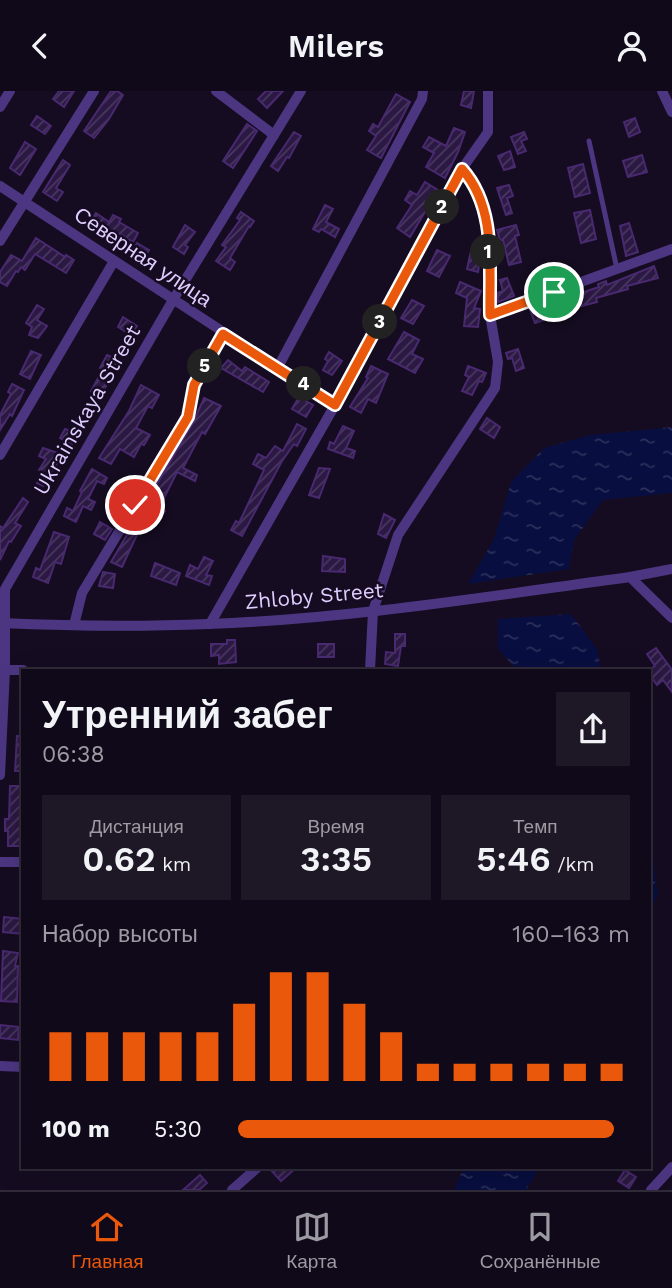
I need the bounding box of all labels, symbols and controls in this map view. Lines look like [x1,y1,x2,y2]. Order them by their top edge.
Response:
icon: back [21,27,59,65]
text: Milers [288,27,384,65]
icon: person [613,27,651,65]
pin: 2 [424,190,460,225]
text: 2 [436,195,447,218]
street label: Северная улица [70,201,217,312]
pin: 1 [470,235,505,269]
text: 1 [483,240,492,263]
pin [524,262,584,322]
icon: arrive [535,273,573,311]
pin: 3 [362,305,398,339]
text: 3 [374,310,385,333]
street label: Ukrainskaya Street [28,320,145,499]
pin: 5 [188,349,222,383]
text: 5 [199,354,210,377]
pin: 4 [286,367,322,401]
text: 4 [297,372,310,395]
pin [105,475,165,535]
icon: check [116,486,154,524]
street label: Zhloby Street [244,577,384,614]
button: share [556,692,630,766]
text: Утренний забег [42,693,333,737]
text: 06:38 [42,741,105,768]
text: Дистанция [90,815,184,838]
text: Время [307,815,365,838]
text: Темп [513,815,558,838]
text: 0.62 [82,838,156,880]
text: 3:35 [300,838,372,880]
text: 5:46 [476,838,551,880]
text: km [156,853,191,876]
text: /km [551,853,594,876]
text: Набор высоты [42,921,198,948]
text: 160–163 m [512,921,630,948]
text: 100 m [42,1116,110,1143]
text: 5:30 [154,1116,202,1143]
tab: Главная [71,1208,144,1273]
tab: Карта [286,1208,337,1273]
tab: Сохранённые [480,1208,601,1273]

